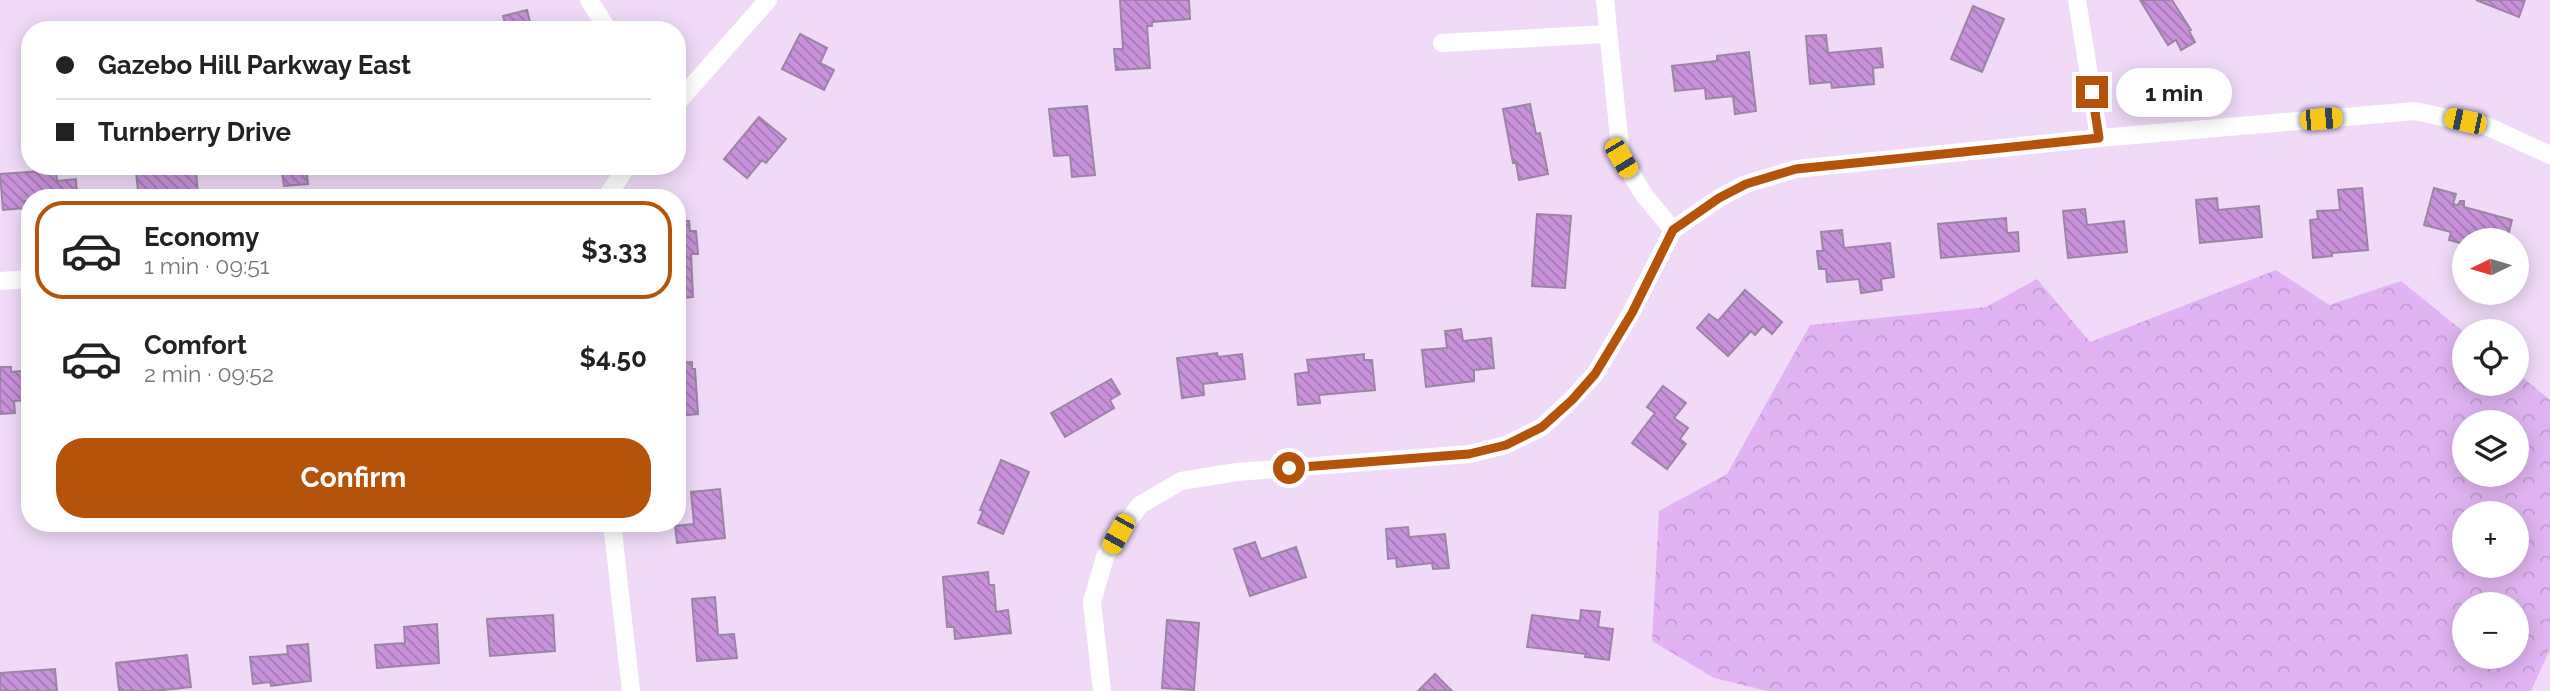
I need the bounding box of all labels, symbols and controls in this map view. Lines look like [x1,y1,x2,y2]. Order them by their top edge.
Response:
text: Gazebo Hill Parkway East [98,50,411,80]
callout: 1 min [2116,68,2232,116]
route end [2076,76,2108,108]
text: 1 min [2145,79,2203,106]
car [2443,106,2488,136]
car [2300,107,2343,131]
text: Turnberry Drive [98,117,291,147]
car [1602,135,1641,181]
icon: car [60,219,123,282]
text: Economy [144,222,259,252]
north arrow [2452,228,2529,304]
map controls [2452,228,2529,669]
text: $3.33 [581,235,647,265]
text: 1 min · 09:51 [144,252,270,279]
button: locate [2452,319,2529,396]
icon: car [60,327,123,390]
text: Comfort [144,330,247,360]
text: $4.50 [579,343,647,373]
text: 2 min · 09:52 [144,360,274,387]
button: layers [2452,410,2529,487]
button: Confirm [56,438,651,518]
route start [1273,452,1305,484]
button: + [2452,501,2529,578]
car [1099,511,1138,557]
button: − [2452,592,2529,669]

